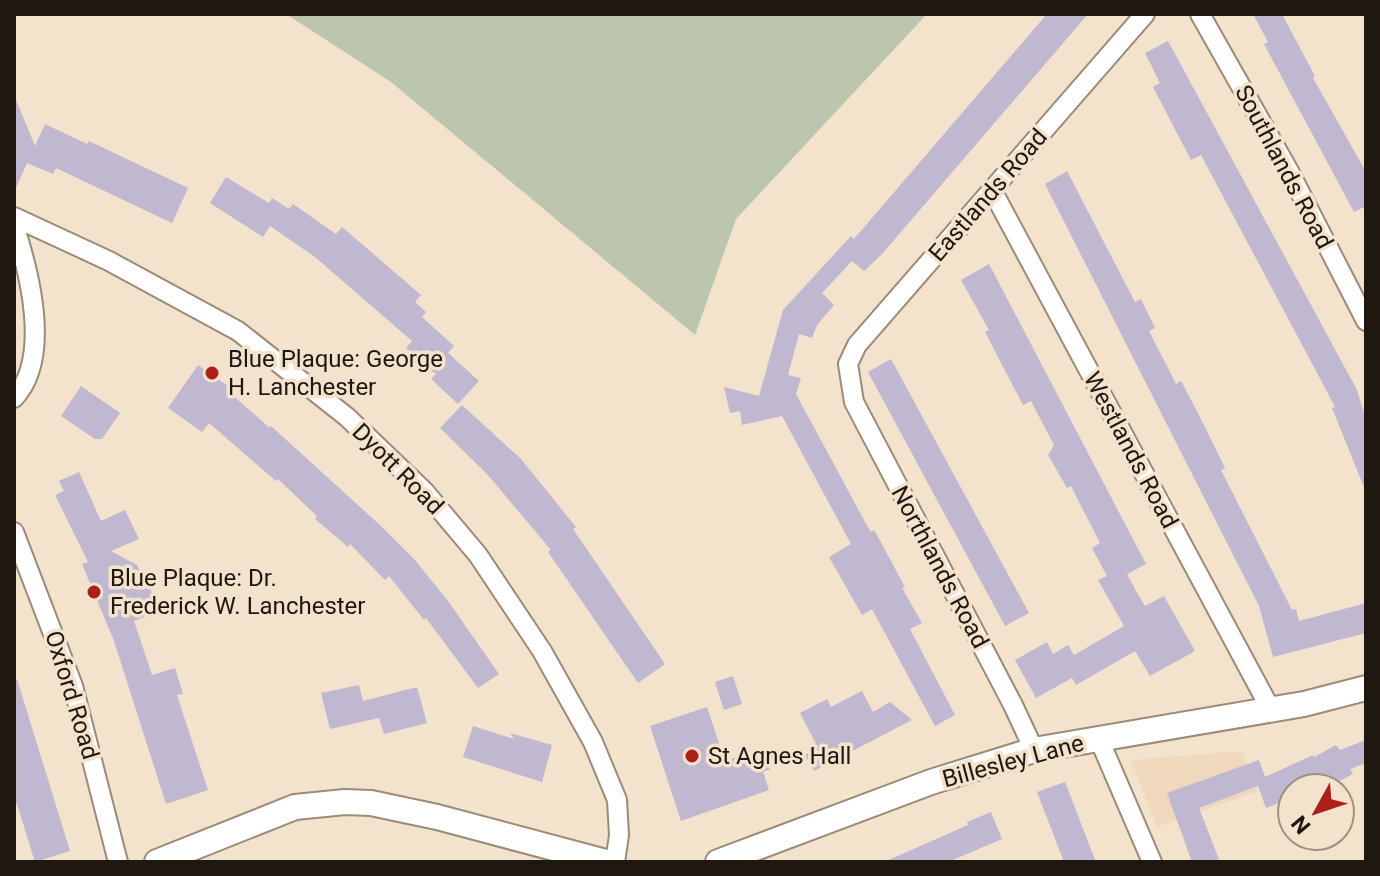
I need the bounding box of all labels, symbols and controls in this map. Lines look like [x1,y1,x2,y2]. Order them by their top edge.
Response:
street label: Southlands Road [1229,80,1339,254]
street label: Eastlands Road [923,123,1053,267]
place label: Blue Plaque: George H. Lanchester [228,345,443,401]
marker: Blue Plaque: George H. Lanchester [203,364,221,382]
street label: Westlands Road [1078,367,1184,533]
street label: Dyott Road [347,418,449,520]
street label: Northlands Road [885,481,995,653]
place label: Blue Plaque: Dr. Frederick W. Lanchester [110,564,365,620]
marker: Blue Plaque: Dr. Frederick W. Lanchester [85,583,103,601]
street label: Oxford Road [39,627,105,763]
street label: Billesley Lane [939,729,1087,793]
place label: St Agnes Hall [708,742,851,770]
marker: St Agnes Hall [683,747,701,765]
north arrow [1276,772,1356,852]
text: N [1286,811,1316,839]

